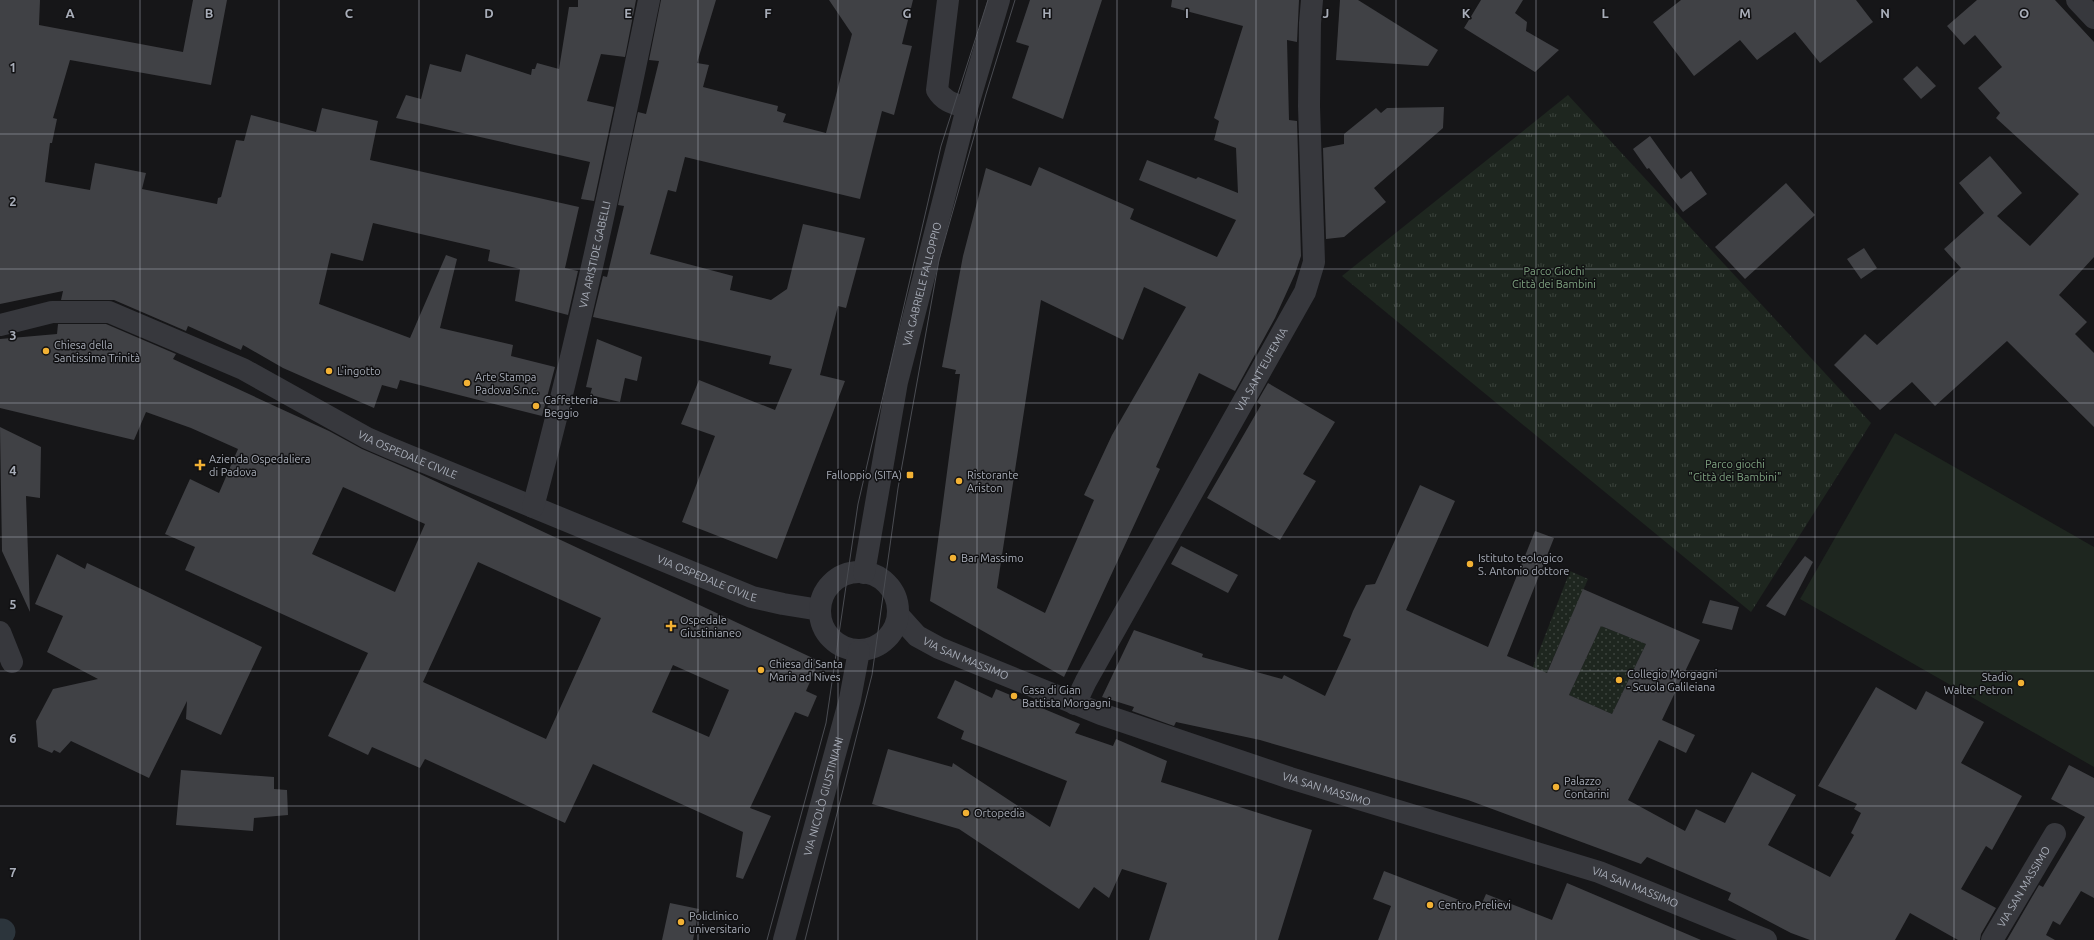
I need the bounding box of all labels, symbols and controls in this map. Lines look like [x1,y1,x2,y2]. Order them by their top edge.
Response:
text: A [65,6,75,20]
text: B [205,6,214,20]
text: C [345,6,354,20]
text: D [484,6,494,20]
text: E [624,6,632,20]
text: F [764,6,772,20]
text: G [903,6,912,20]
text: H [1042,6,1052,20]
text: I [1185,6,1189,20]
text: J [1323,6,1329,20]
text: K [1462,6,1471,20]
text: L [1601,6,1609,20]
text: M [1739,6,1751,20]
text: N [1880,6,1890,20]
text: O [2019,6,2029,20]
text: 1 [9,60,17,74]
text: 2 [9,194,17,208]
street label: VIA ARISTIDE GABELLI [577,200,612,309]
street label: VIA GABRIELE FALLOPPIO [900,221,944,347]
park label: Parco Giochi Città dei Bambini [1512,265,1596,290]
street label: VIA SANT'EUFEMIA [1233,325,1290,413]
text: 3 [9,328,17,342]
place label: Chiesa della Santissima Trinità [54,339,140,364]
marker: Chiesa della Santissima Trinità [41,346,51,356]
place label: L'ingotto [337,365,381,377]
marker: L'ingotto [324,366,334,376]
place label: Arte Stampa Padova S.n.c. [475,371,539,396]
marker: Arte Stampa Padova S.n.c. [462,378,472,388]
place label: Caffetteria Beggio [544,394,598,419]
marker: Caffetteria Beggio [531,401,541,411]
street label: VIA OSPEDALE CIVILE [356,428,459,481]
place label: Azienda Ospedaliera di Padova [209,453,310,478]
park label: Parco giochi "Città dei Bambini" [1689,458,1781,483]
marker: Azienda Ospedaliera di Padova [194,459,206,471]
text: 4 [9,463,17,477]
place label: Falloppio (SITA) [826,469,902,482]
place label: Ristorante Ariston [967,469,1019,494]
marker: Falloppio (SITA) [905,470,915,480]
marker: Ristorante Ariston [954,476,964,486]
place label: Bar Massimo [961,552,1024,564]
place label: Istituto teologico S. Antonio dottore [1478,552,1569,577]
street label: VIA OSPEDALE CIVILE [655,553,758,604]
marker: Bar Massimo [948,553,958,563]
marker: Istituto teologico S. Antonio dottore [1465,559,1475,569]
text: 5 [9,597,17,611]
place label: Ospedale Giustinianeo [680,614,741,639]
marker: Ospedale Giustinianeo [665,620,677,632]
street label: VIA SAN MASSIMO [921,634,1010,682]
place label: Chiesa di Santa Maria ad Nives [769,658,843,683]
marker: Chiesa di Santa Maria ad Nives [756,665,766,675]
place label: Collegio Morgagni - Scuola Galileiana [1627,668,1717,693]
place label: Stadio Walter Petron [1944,671,2013,696]
marker: Collegio Morgagni - Scuola Galileiana [1614,675,1624,685]
marker: Stadio Walter Petron [2016,678,2026,688]
place label: Casa di Gian Battista Morgagni [1022,684,1111,709]
marker: Casa di Gian Battista Morgagni [1009,691,1019,701]
text: 6 [9,731,17,745]
street label: VIA NICOLÒ GIUSTINIANI [801,736,845,857]
street label: VIA SAN MASSIMO [1281,770,1372,808]
place label: Palazzo Contarini [1564,775,1609,800]
marker: Palazzo Contarini [1551,782,1561,792]
place label: Ortopedia [974,807,1025,819]
marker: Ortopedia [961,808,971,818]
street label: VIA SAN MASSIMO [1995,844,2052,929]
street label: VIA SAN MASSIMO [1591,864,1680,910]
text: 7 [9,865,17,879]
place label: Centro Prelievi [1438,899,1511,911]
marker: Centro Prelievi [1425,900,1435,910]
place label: Policlinico universitario [689,910,750,935]
marker: Policlinico universitario [676,917,686,927]

